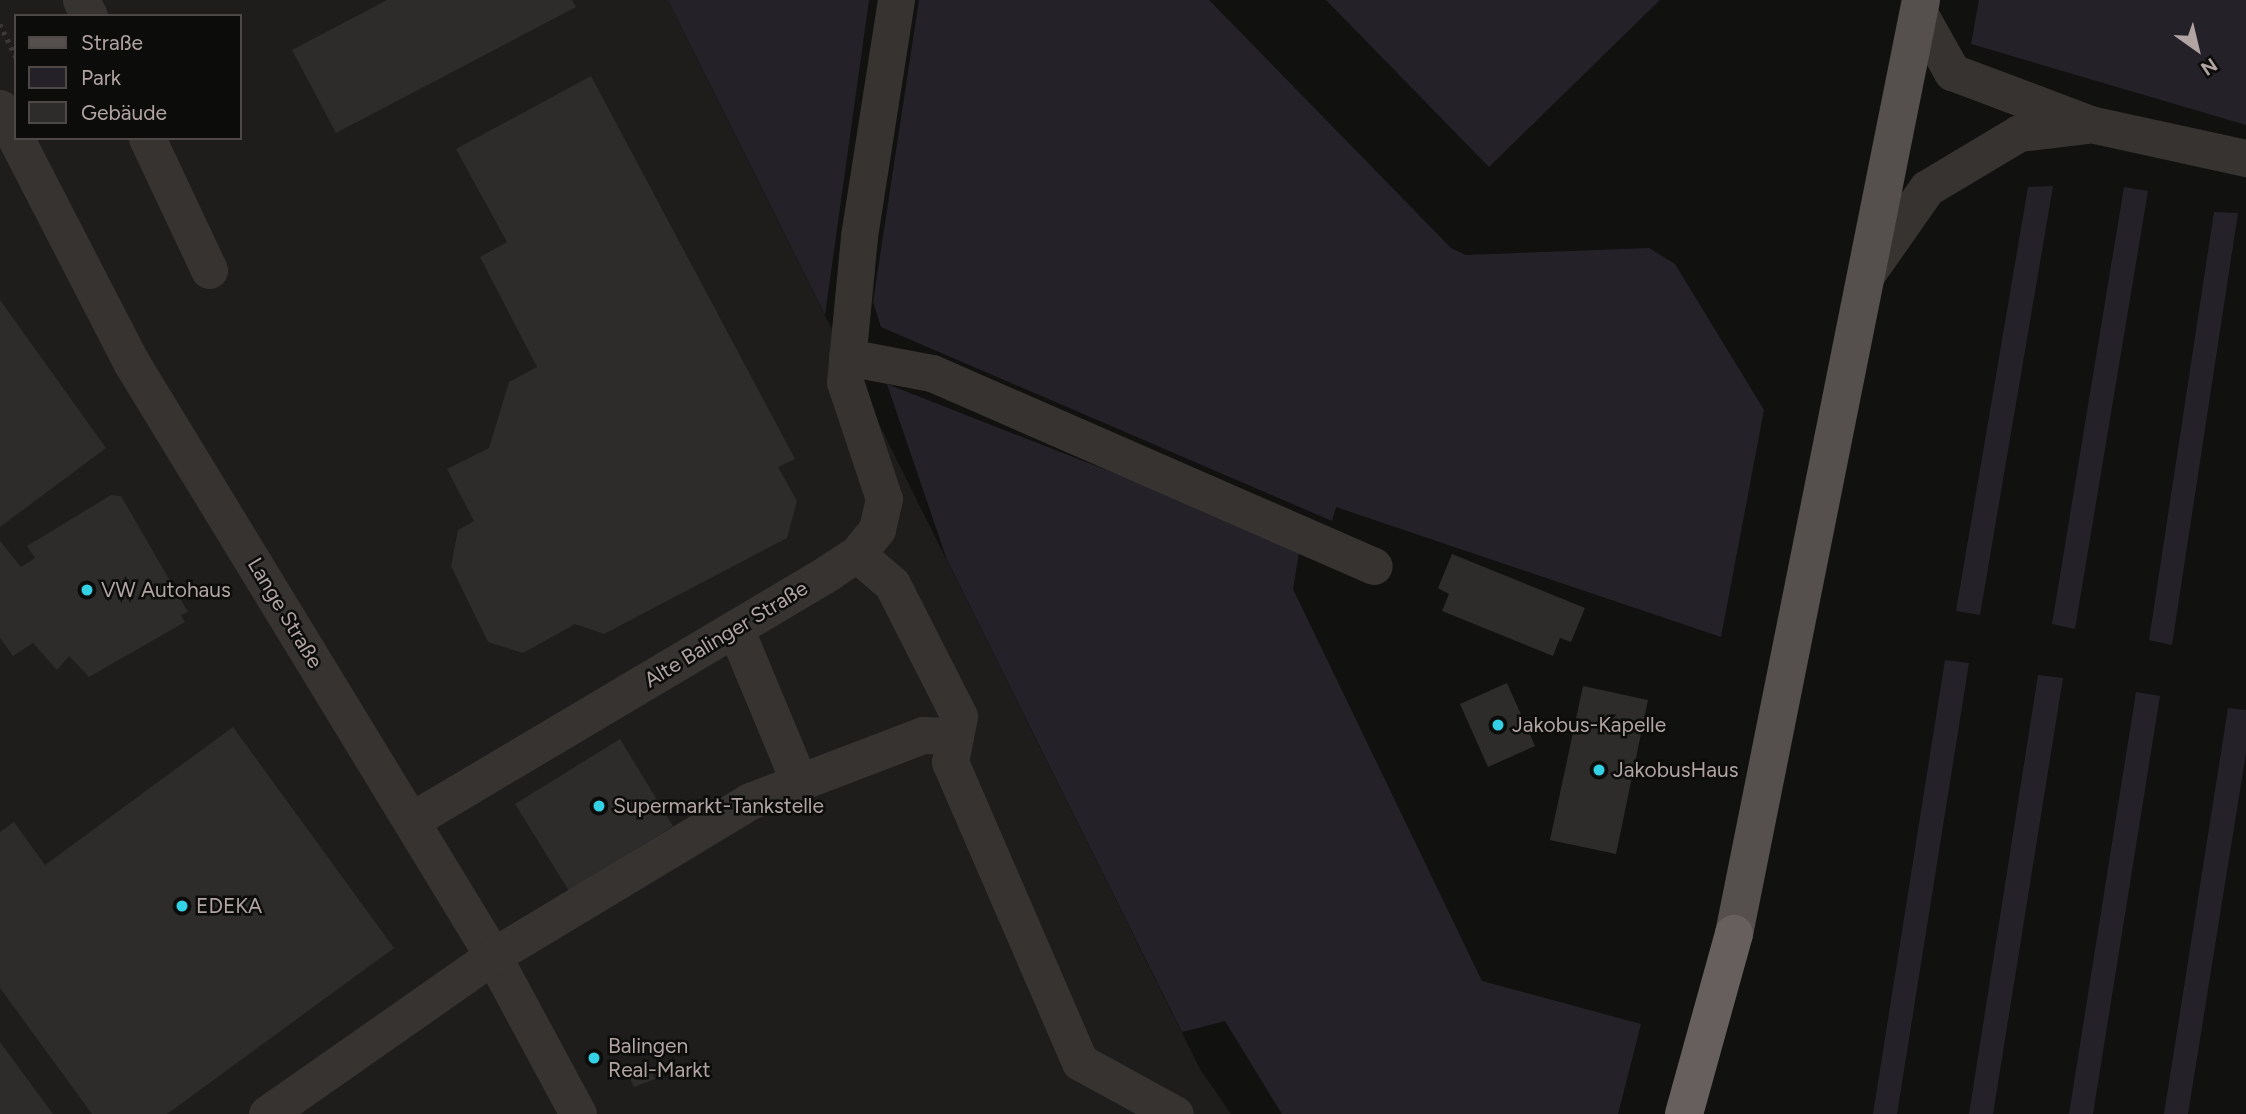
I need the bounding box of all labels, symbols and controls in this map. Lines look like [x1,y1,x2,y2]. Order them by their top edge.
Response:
legend [14,14,242,140]
north arrow [2162,14,2232,84]
text: Straße [81,30,143,55]
text: N [2197,53,2222,80]
text: Park [81,65,121,90]
text: Gebäude [81,100,167,125]
street label: Lange Straße [242,553,328,673]
street label: Alte Balinger Straße [640,575,812,693]
place label: VW Autohaus [101,577,231,603]
marker: VW Autohaus [79,582,95,598]
place label: Jakobus-Kapelle [1512,712,1666,738]
marker: Jakobus-Kapelle [1490,717,1506,733]
place label: JakobusHaus [1613,757,1738,783]
marker: JakobusHaus [1591,762,1607,778]
place label: Supermarkt-Tankstelle [613,793,824,819]
marker: Supermarkt-Tankstelle [591,798,607,814]
place label: EDEKA [196,893,262,919]
marker: EDEKA [174,898,190,914]
place label: Balingen Real-Markt [608,1033,710,1083]
marker: Balingen Real-Markt [586,1050,602,1066]

